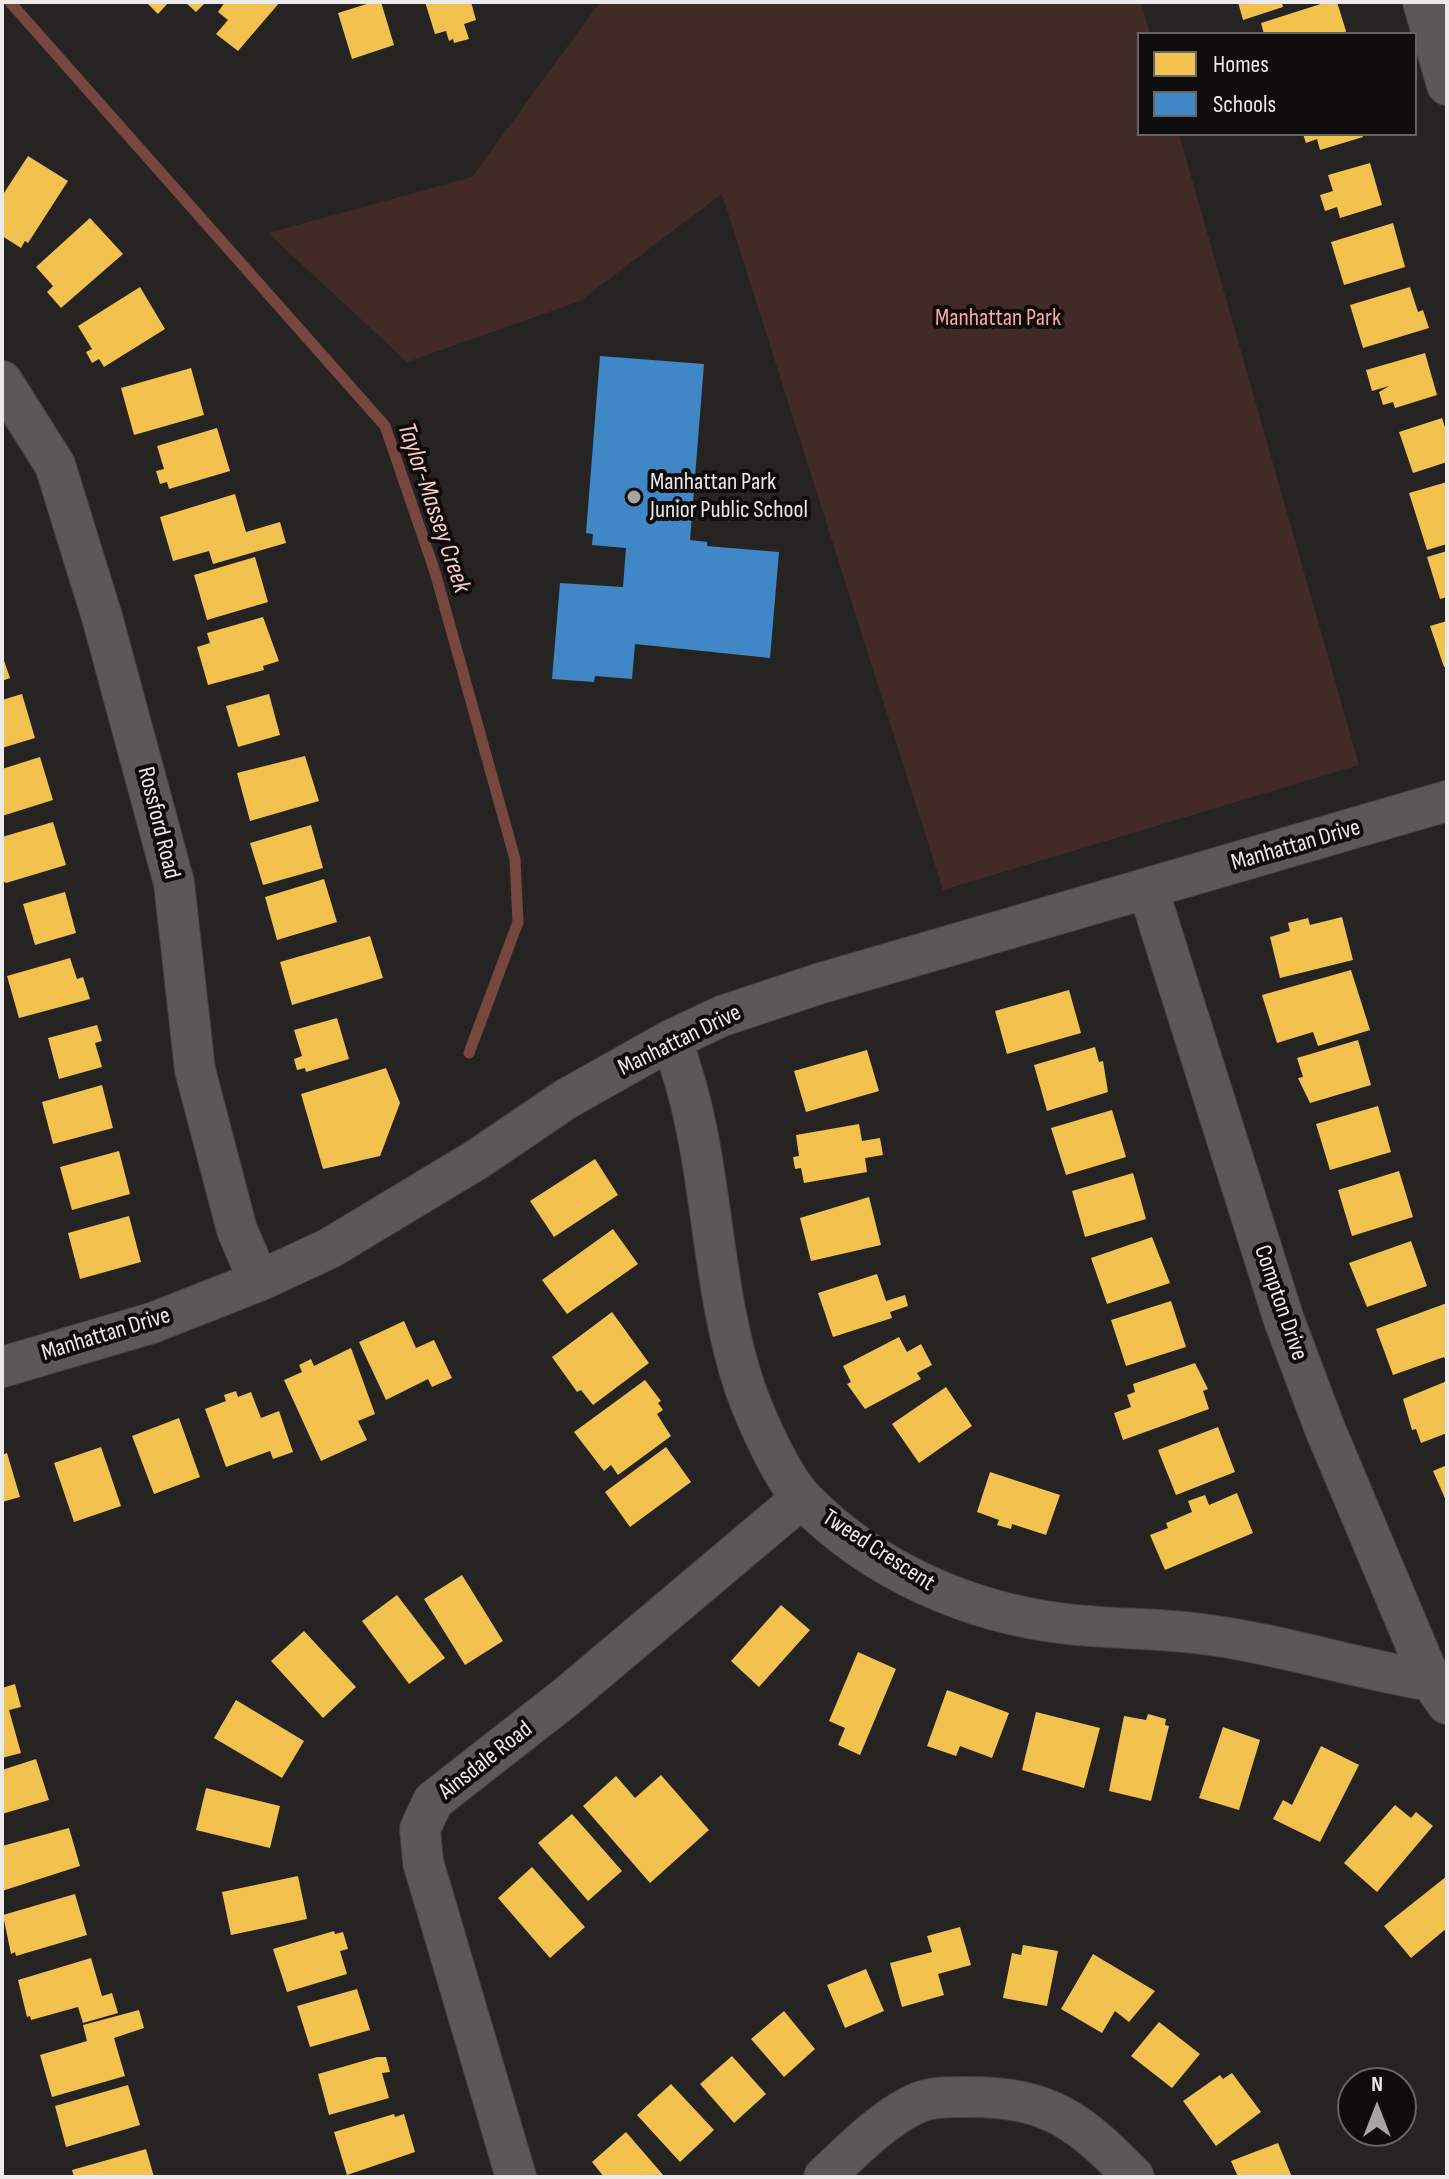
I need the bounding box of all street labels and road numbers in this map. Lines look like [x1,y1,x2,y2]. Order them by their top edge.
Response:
street label: Rossford Road [130,764,186,882]
street label: Manhattan Drive [1228,814,1364,878]
street label: Manhattan Drive [614,999,746,1083]
street label: Compton Drive [1247,1242,1313,1364]
street label: Manhattan Drive [38,1302,174,1368]
street label: Tweed Crescent [816,1504,940,1598]
street label: Ainsdale Road [433,1716,539,1806]

